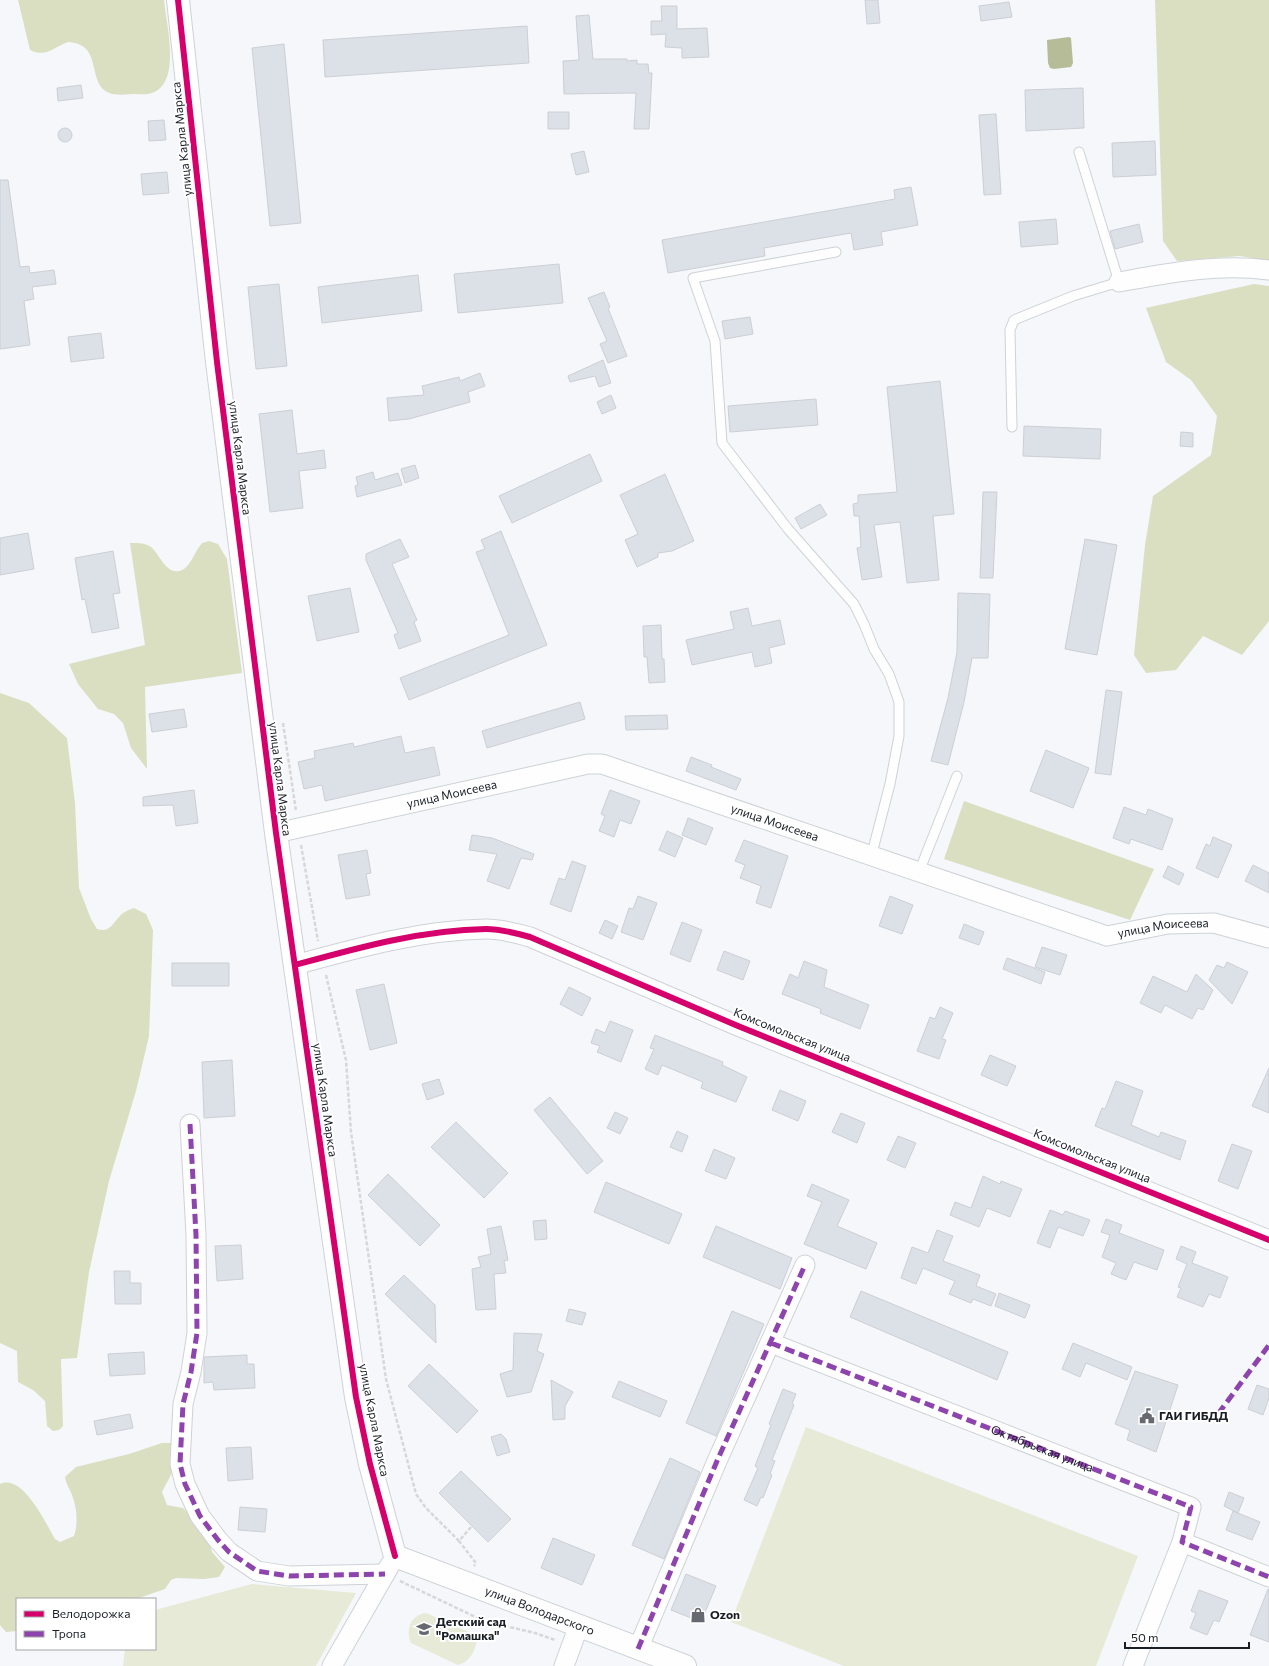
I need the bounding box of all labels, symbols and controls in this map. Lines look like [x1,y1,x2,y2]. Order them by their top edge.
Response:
street label: улица Карла Маркса [168,81,194,197]
street label: улица Карла Маркса [227,400,255,516]
street label: улица Карла Маркса [267,721,295,837]
street label: улица Моисеева [405,776,498,810]
street label: улица Моисеева [729,800,821,843]
street label: улица Моисеева [1116,915,1209,940]
street label: Комсомольская улица [732,1004,853,1064]
street label: улица Карла Маркса [311,1042,341,1158]
street label: Комсомольская улица [1032,1125,1153,1185]
street label: улица Карла Маркса [357,1362,393,1477]
public building icon: ГАИ ГИБДД [1138,1407,1156,1425]
place label: ГАИ ГИБДД [1159,1408,1228,1422]
street label: Октябрьская улица [989,1422,1096,1474]
street label: улица Володарского [483,1583,597,1637]
legend [16,1598,156,1650]
text: Велодорожка [52,1606,130,1620]
shop icon: Ozon [689,1606,707,1624]
place label: Ozon [710,1607,740,1621]
place label: Детский сад "Ромашка" [436,1614,507,1642]
school or university icon: Детский сад "Ромашка" [415,1620,433,1638]
scale bar [1125,1624,1249,1650]
text: Тропа [52,1626,86,1640]
text: 50 m [1131,1630,1159,1644]

